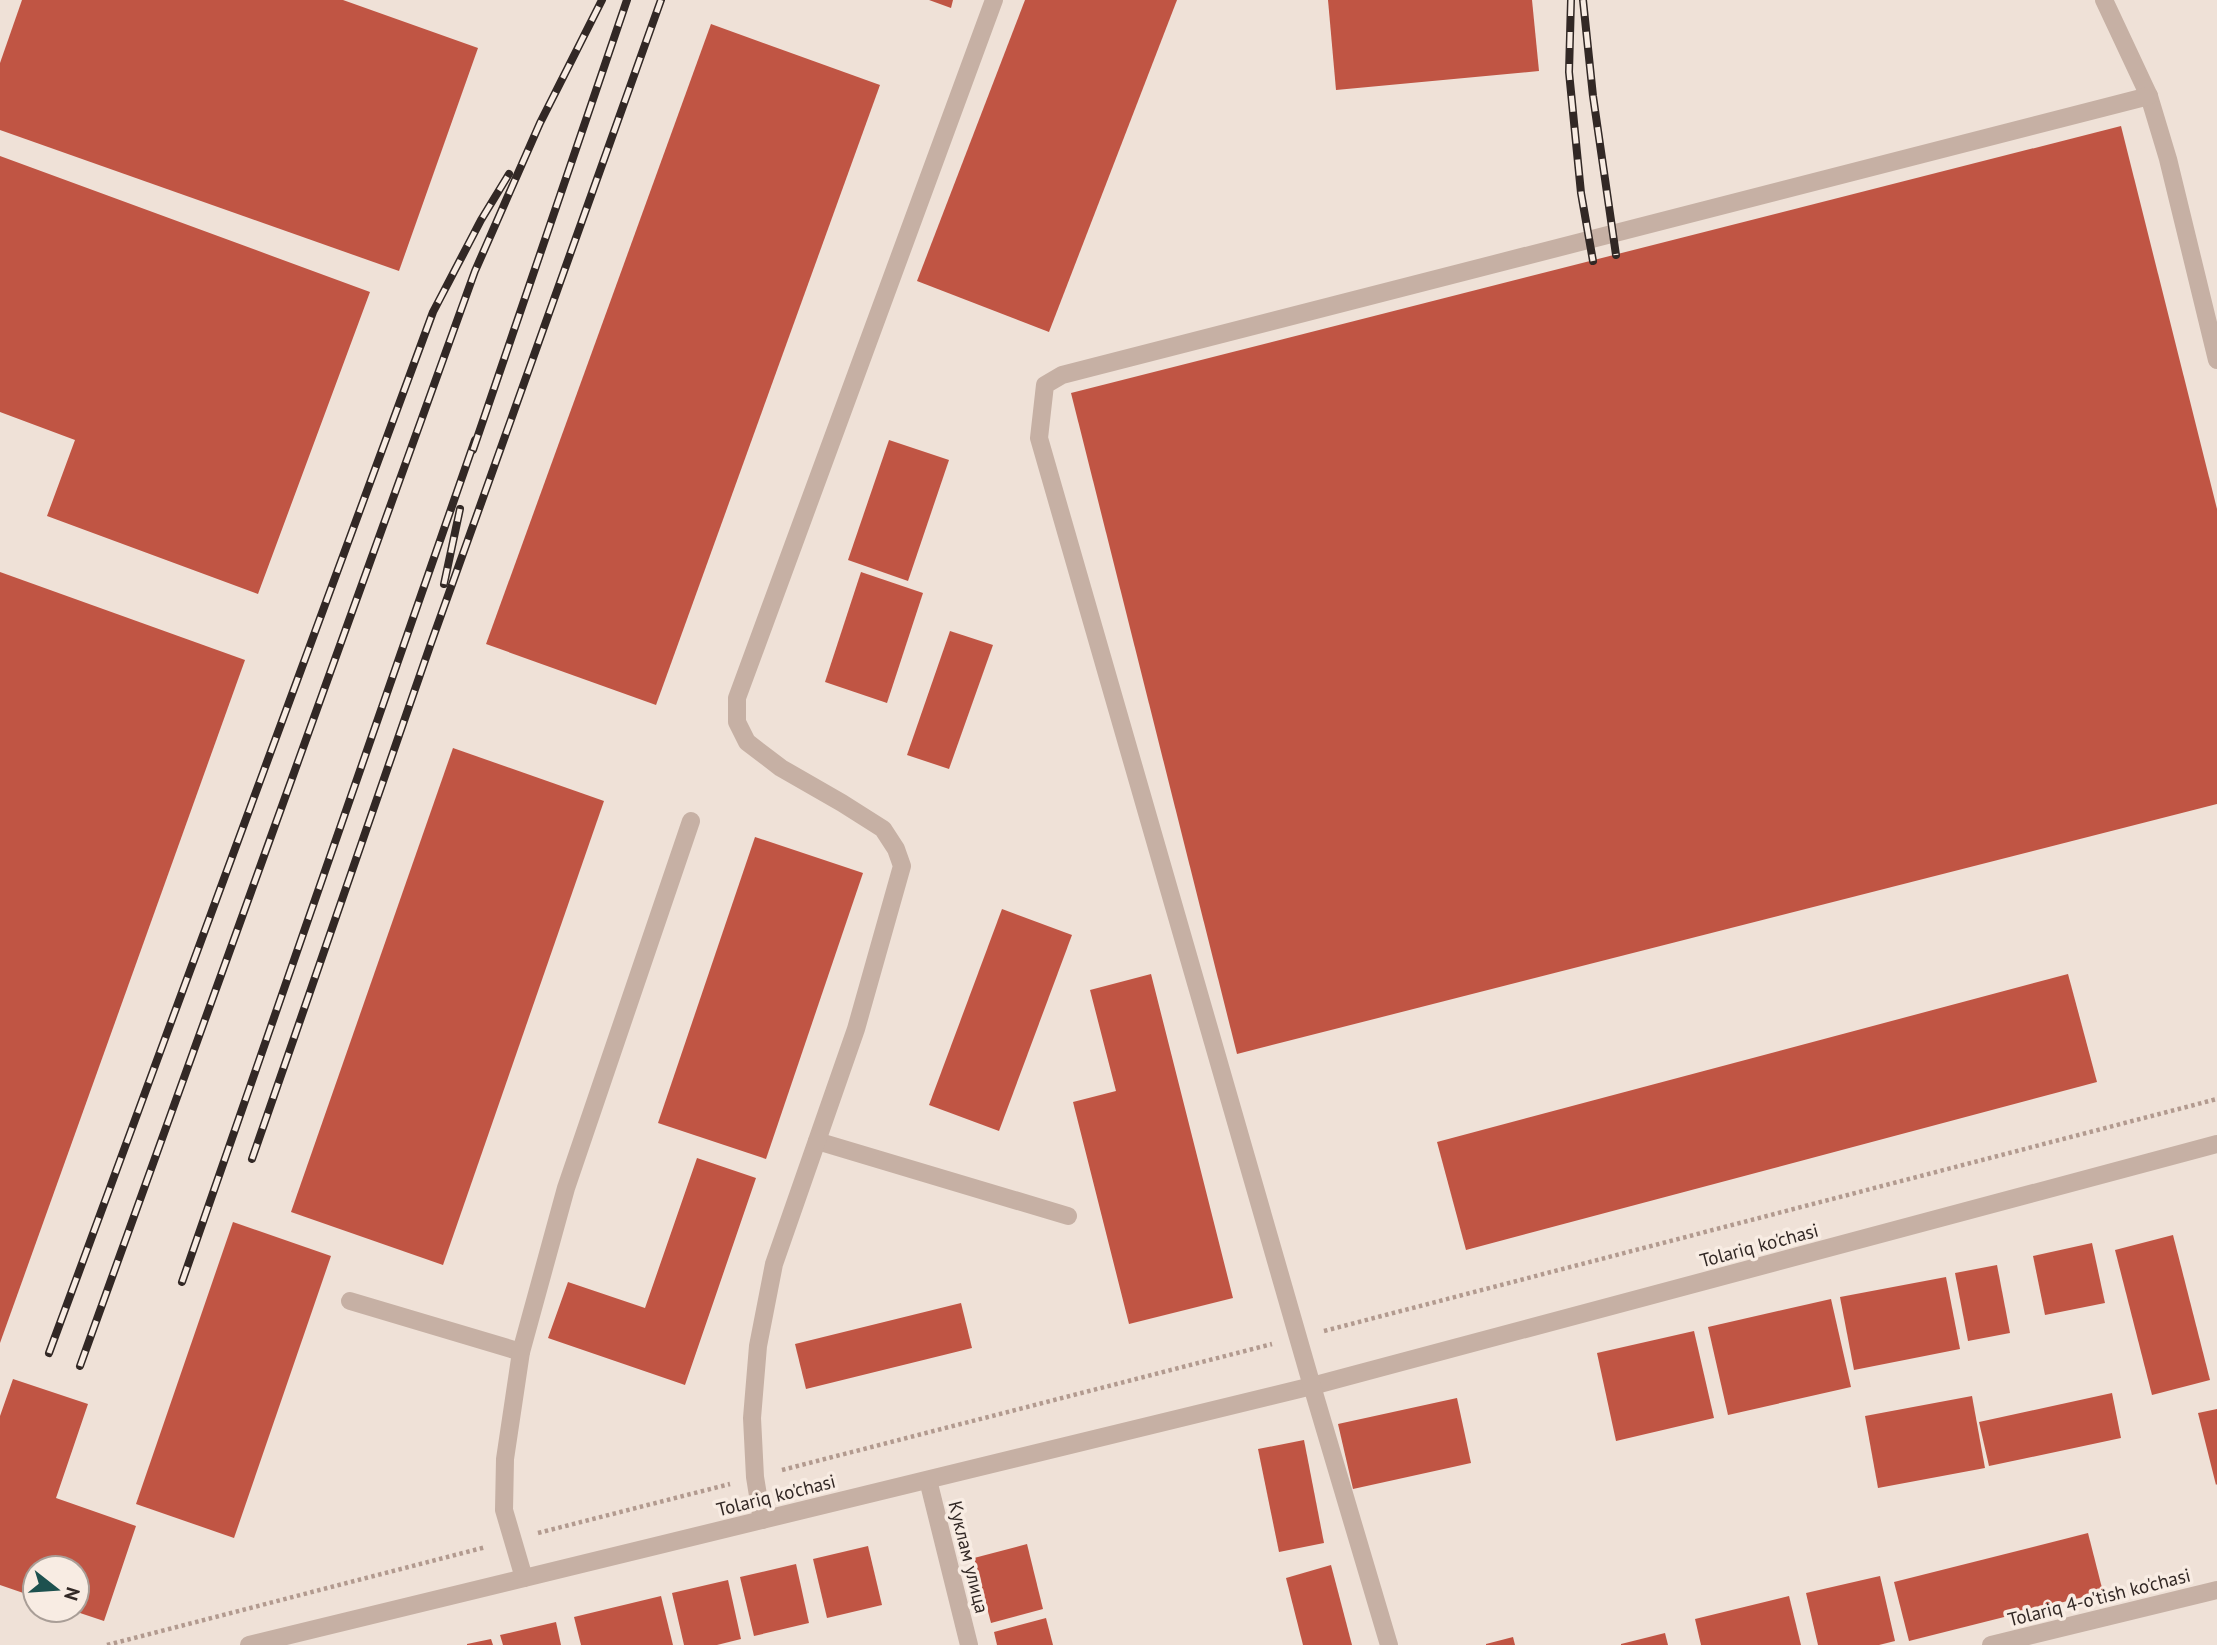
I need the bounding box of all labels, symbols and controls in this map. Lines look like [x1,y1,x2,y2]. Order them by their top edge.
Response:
street label: Tolariq ko'chasi [1697,1218,1821,1272]
street label: Tolariq ko'chasi [714,1469,838,1521]
street label: Куклам улица [943,1498,995,1616]
north arrow [21,1554,91,1624]
street label: Tolariq 4-o'tish ko'chasi [2005,1563,2193,1631]
text: N [59,1584,86,1603]

